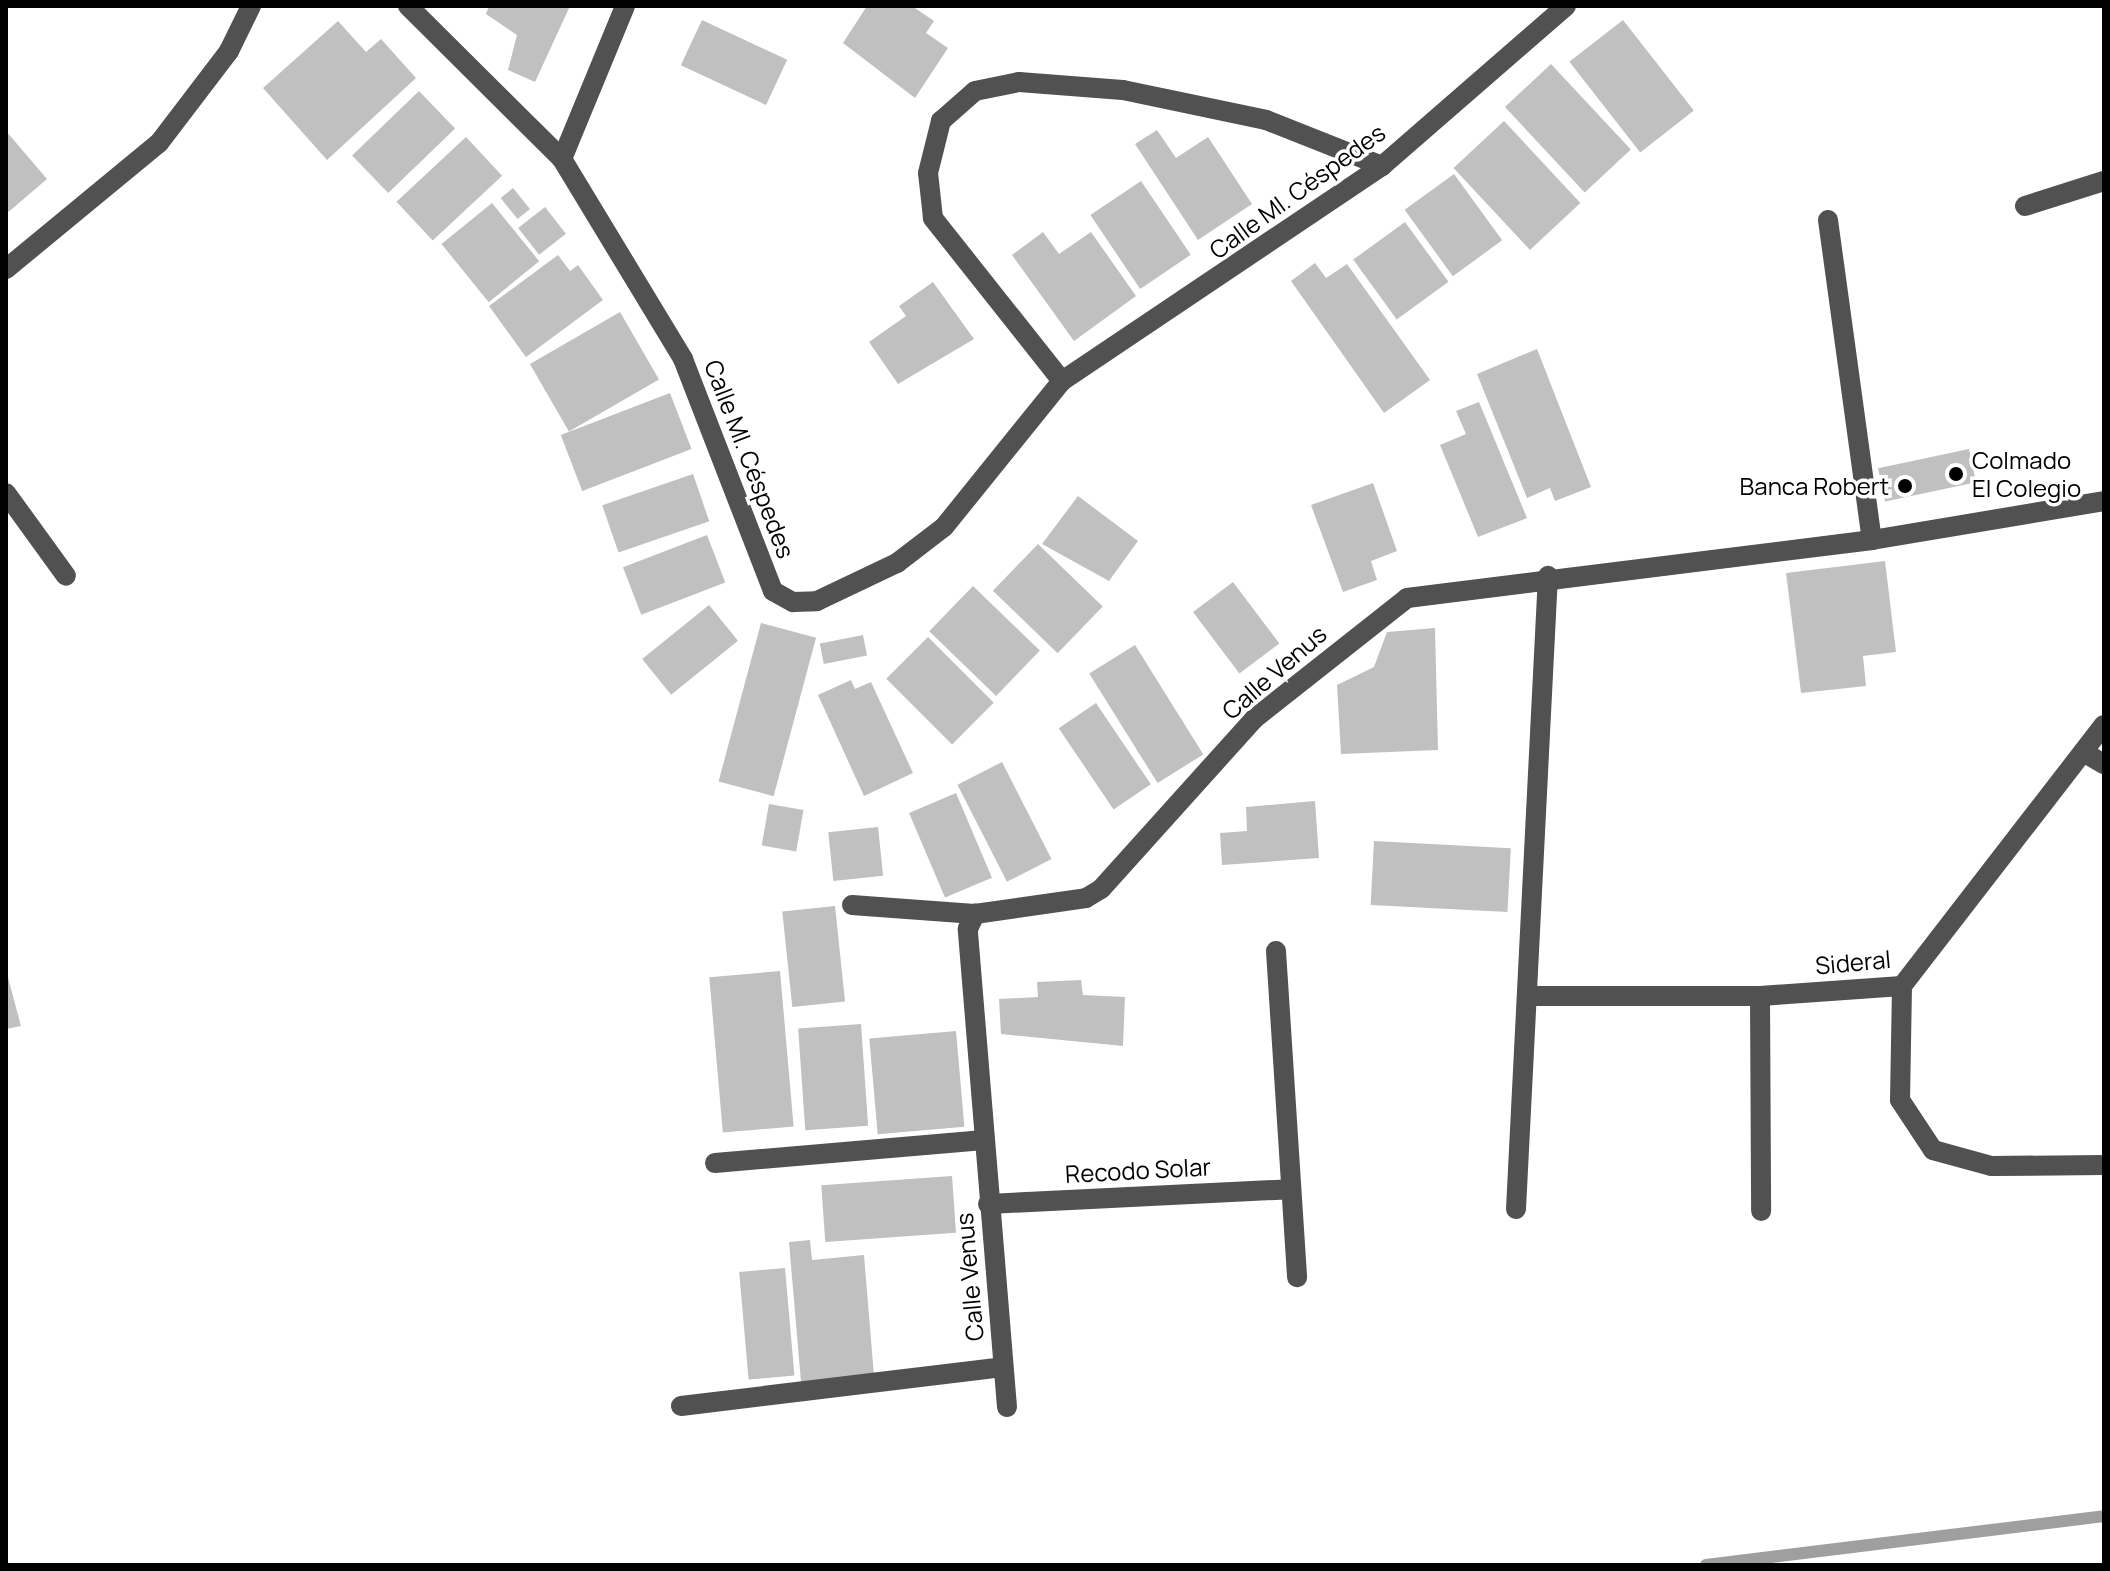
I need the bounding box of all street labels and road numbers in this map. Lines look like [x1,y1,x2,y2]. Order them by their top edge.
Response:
street label: Calle Ml. Céspedes [1204,118,1390,264]
street label: Calle Ml. Céspedes [699,356,801,562]
street label: Calle Venus [1216,619,1332,725]
street label: Sideral [1814,944,1892,980]
street label: Recodo Solar [1064,1152,1212,1188]
street label: Calle Venus [949,1212,989,1342]

